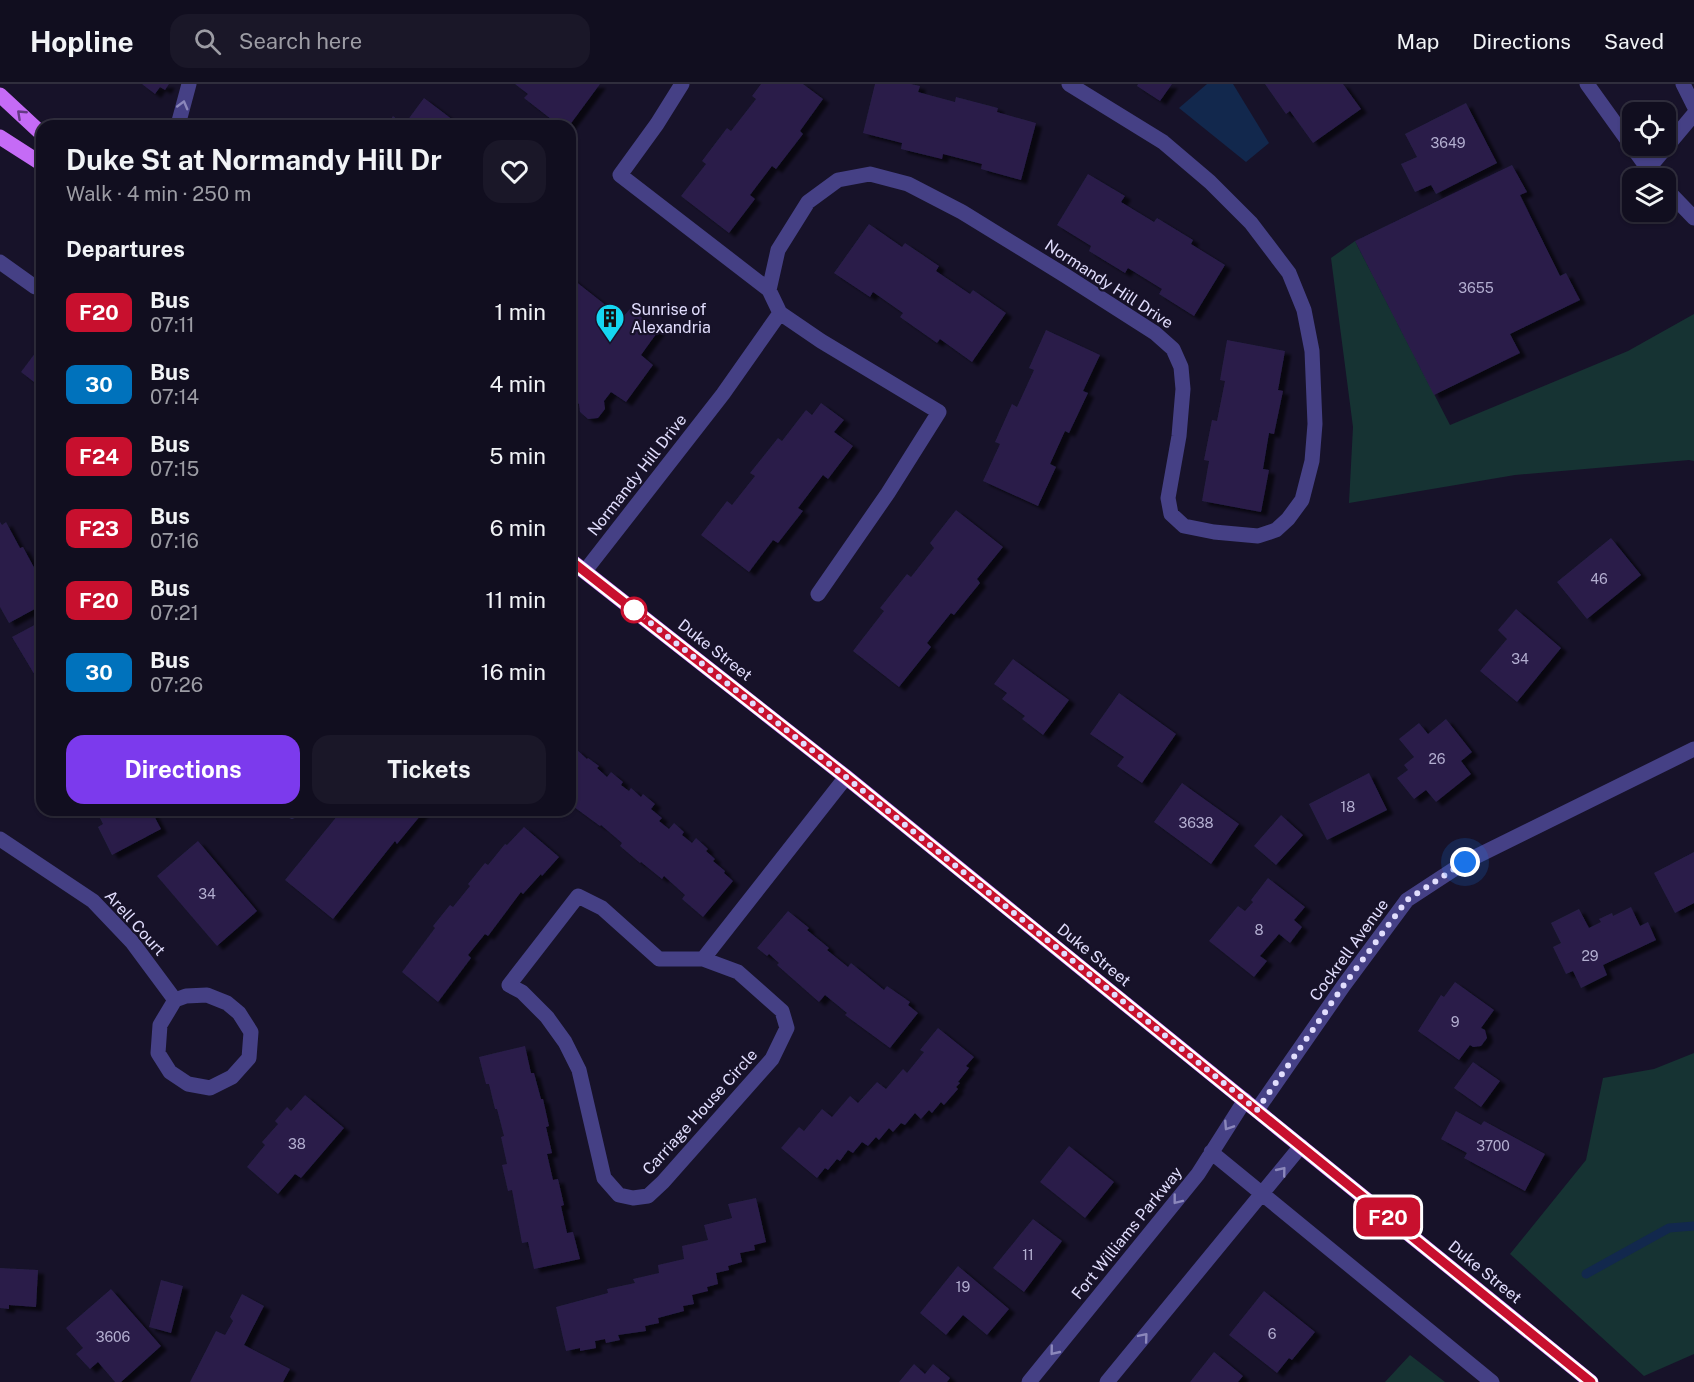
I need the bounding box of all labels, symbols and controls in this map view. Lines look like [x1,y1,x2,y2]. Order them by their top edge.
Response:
search box [170,14,590,68]
text: Hopline [30,25,134,58]
icon: search [191,25,224,58]
text: Search here [239,28,362,54]
text: Map [1397,29,1439,54]
text: Directions [1472,29,1571,54]
text: Saved [1604,29,1664,54]
one-way arrow [176,100,188,110]
map controls [1622,102,1676,222]
button: locate [1622,102,1676,156]
one-way arrow [17,110,28,121]
house number: 3649 [1431,135,1466,151]
button: heart [483,140,546,203]
text: Duke St at Normandy Hill Dr [66,143,442,176]
button: layers [1622,168,1676,222]
text: Walk · 4 min · 250 m [66,182,251,206]
street label: Normandy Hill Drive [1041,235,1177,333]
text: Departures [66,236,185,262]
house number: 3655 [1458,280,1494,296]
text: Bus [150,287,190,313]
text: 1 min [494,299,546,325]
text: F20 [79,300,119,325]
place label: Sunrise of Alexandria [631,300,711,337]
building icon: Sunrise of Alexandria [594,302,626,344]
text: 07:11 [150,313,195,337]
text: Bus [150,359,190,385]
text: 4 min [490,371,546,397]
text: 30 [85,372,113,397]
text: 07:14 [150,385,199,409]
street label: Normandy Hill Drive [584,410,690,540]
text: Bus [150,431,190,457]
text: 5 min [489,443,546,469]
text: F24 [79,444,119,469]
text: 07:15 [150,457,199,481]
text: Bus [150,503,190,529]
text: 6 min [490,515,546,541]
text: F23 [79,516,119,541]
text: 07:16 [150,529,199,553]
house number: 46 [1590,571,1608,587]
text: Bus [150,575,190,601]
text: 11 min [485,587,546,613]
text: F20 [79,588,119,613]
unlabelled marker [621,597,647,623]
text: 07:21 [150,601,199,625]
street label: Duke Street [674,615,756,685]
text: Bus [150,647,190,673]
house number: 34 [1511,651,1529,667]
text: 16 min [481,659,546,685]
text: 30 [85,660,113,685]
text: 07:26 [150,673,203,697]
button: Directions [66,735,300,804]
button: Tickets [312,735,546,804]
house number: 26 [1428,751,1446,767]
house number: 18 [1341,799,1355,815]
house number: 3638 [1178,815,1214,831]
your location [1450,847,1480,877]
street label: Arell Court [101,886,169,960]
house number: 34 [198,886,216,902]
street label: Cockrell Avenue [1306,895,1392,1005]
street label: Duke Street [1054,920,1134,990]
house number: 8 [1254,922,1264,938]
house number: 29 [1581,948,1599,964]
house number: 9 [1451,1014,1460,1030]
street label: Carriage House Circle [639,1045,761,1179]
one-way arrow [1224,1119,1235,1130]
house number: 38 [288,1136,306,1152]
house number: 3700 [1476,1138,1510,1154]
street label: Fort Williams Parkway [1068,1163,1187,1303]
one-way arrow [1274,1166,1285,1177]
one-way arrow [1174,1193,1185,1204]
line badge: F20 [1354,1198,1422,1236]
text: F20 [1368,1205,1408,1230]
street label: Duke Street [1445,1237,1525,1307]
house number: 11 [1022,1247,1034,1263]
house number: 19 [956,1279,970,1295]
house number: 6 [1268,1326,1277,1342]
house number: 3606 [96,1329,131,1345]
one-way arrow [1137,1333,1148,1344]
one-way arrow [1051,1344,1062,1355]

